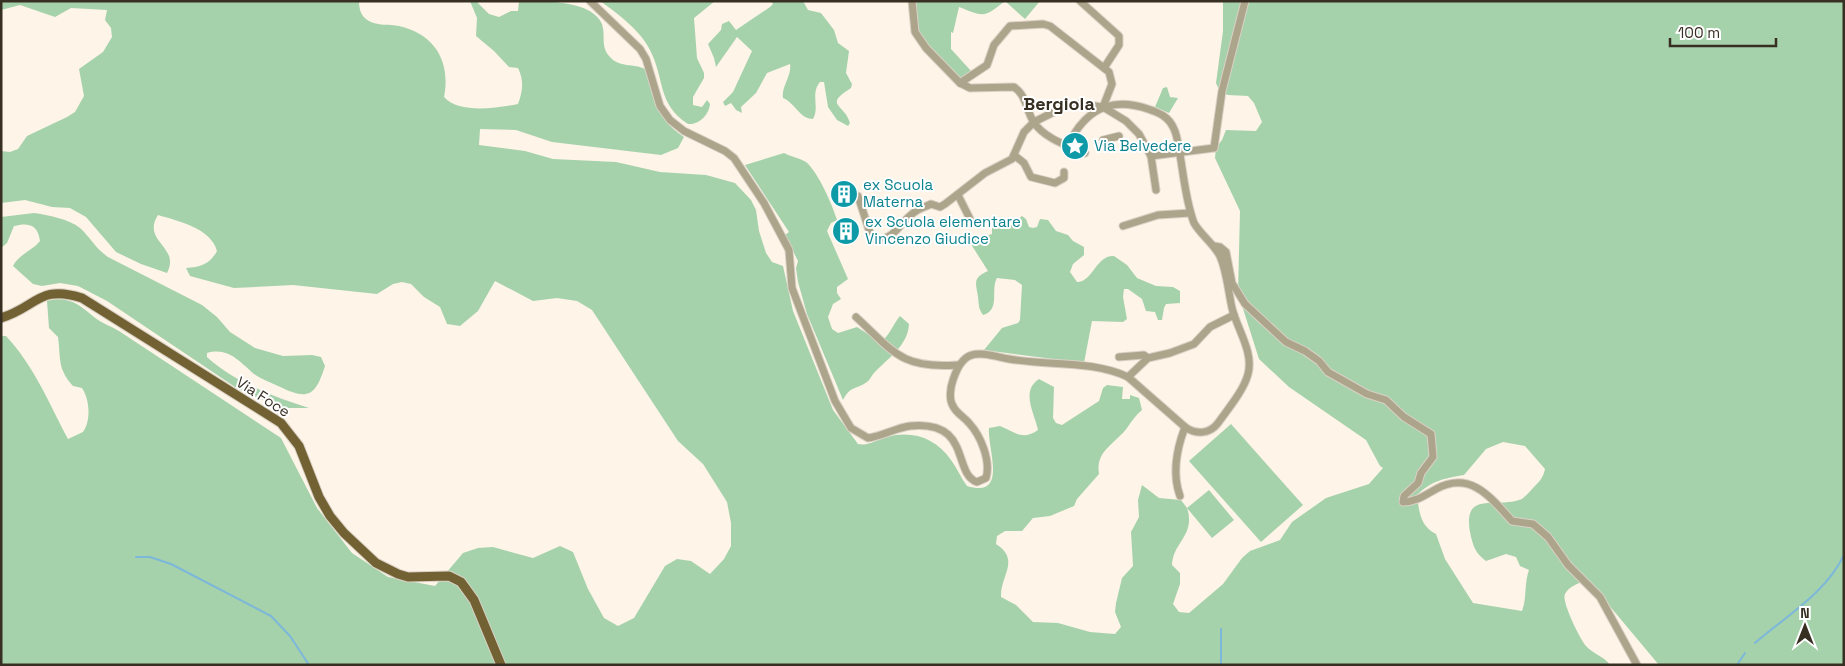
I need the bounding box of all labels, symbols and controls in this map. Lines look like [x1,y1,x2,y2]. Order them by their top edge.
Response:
scale bar [1670,15,1776,47]
text: 100 m [1678,23,1720,42]
district label: Bergiola [1023,92,1095,115]
place icon: Via Belvedere [1060,131,1090,161]
place label: Via Belvedere [1094,136,1191,155]
place label: ex Scuola Materna [863,175,933,211]
building icon: ex Scuola Materna [829,179,859,209]
place label: ex Scuola elementare Vincenzo Giudice [865,212,1021,248]
building icon: ex Scuola elementare Vincenzo Giudice [831,216,861,246]
street label: Via Foce [233,372,294,421]
north arrow [1780,601,1830,651]
text: N [1800,604,1810,622]

